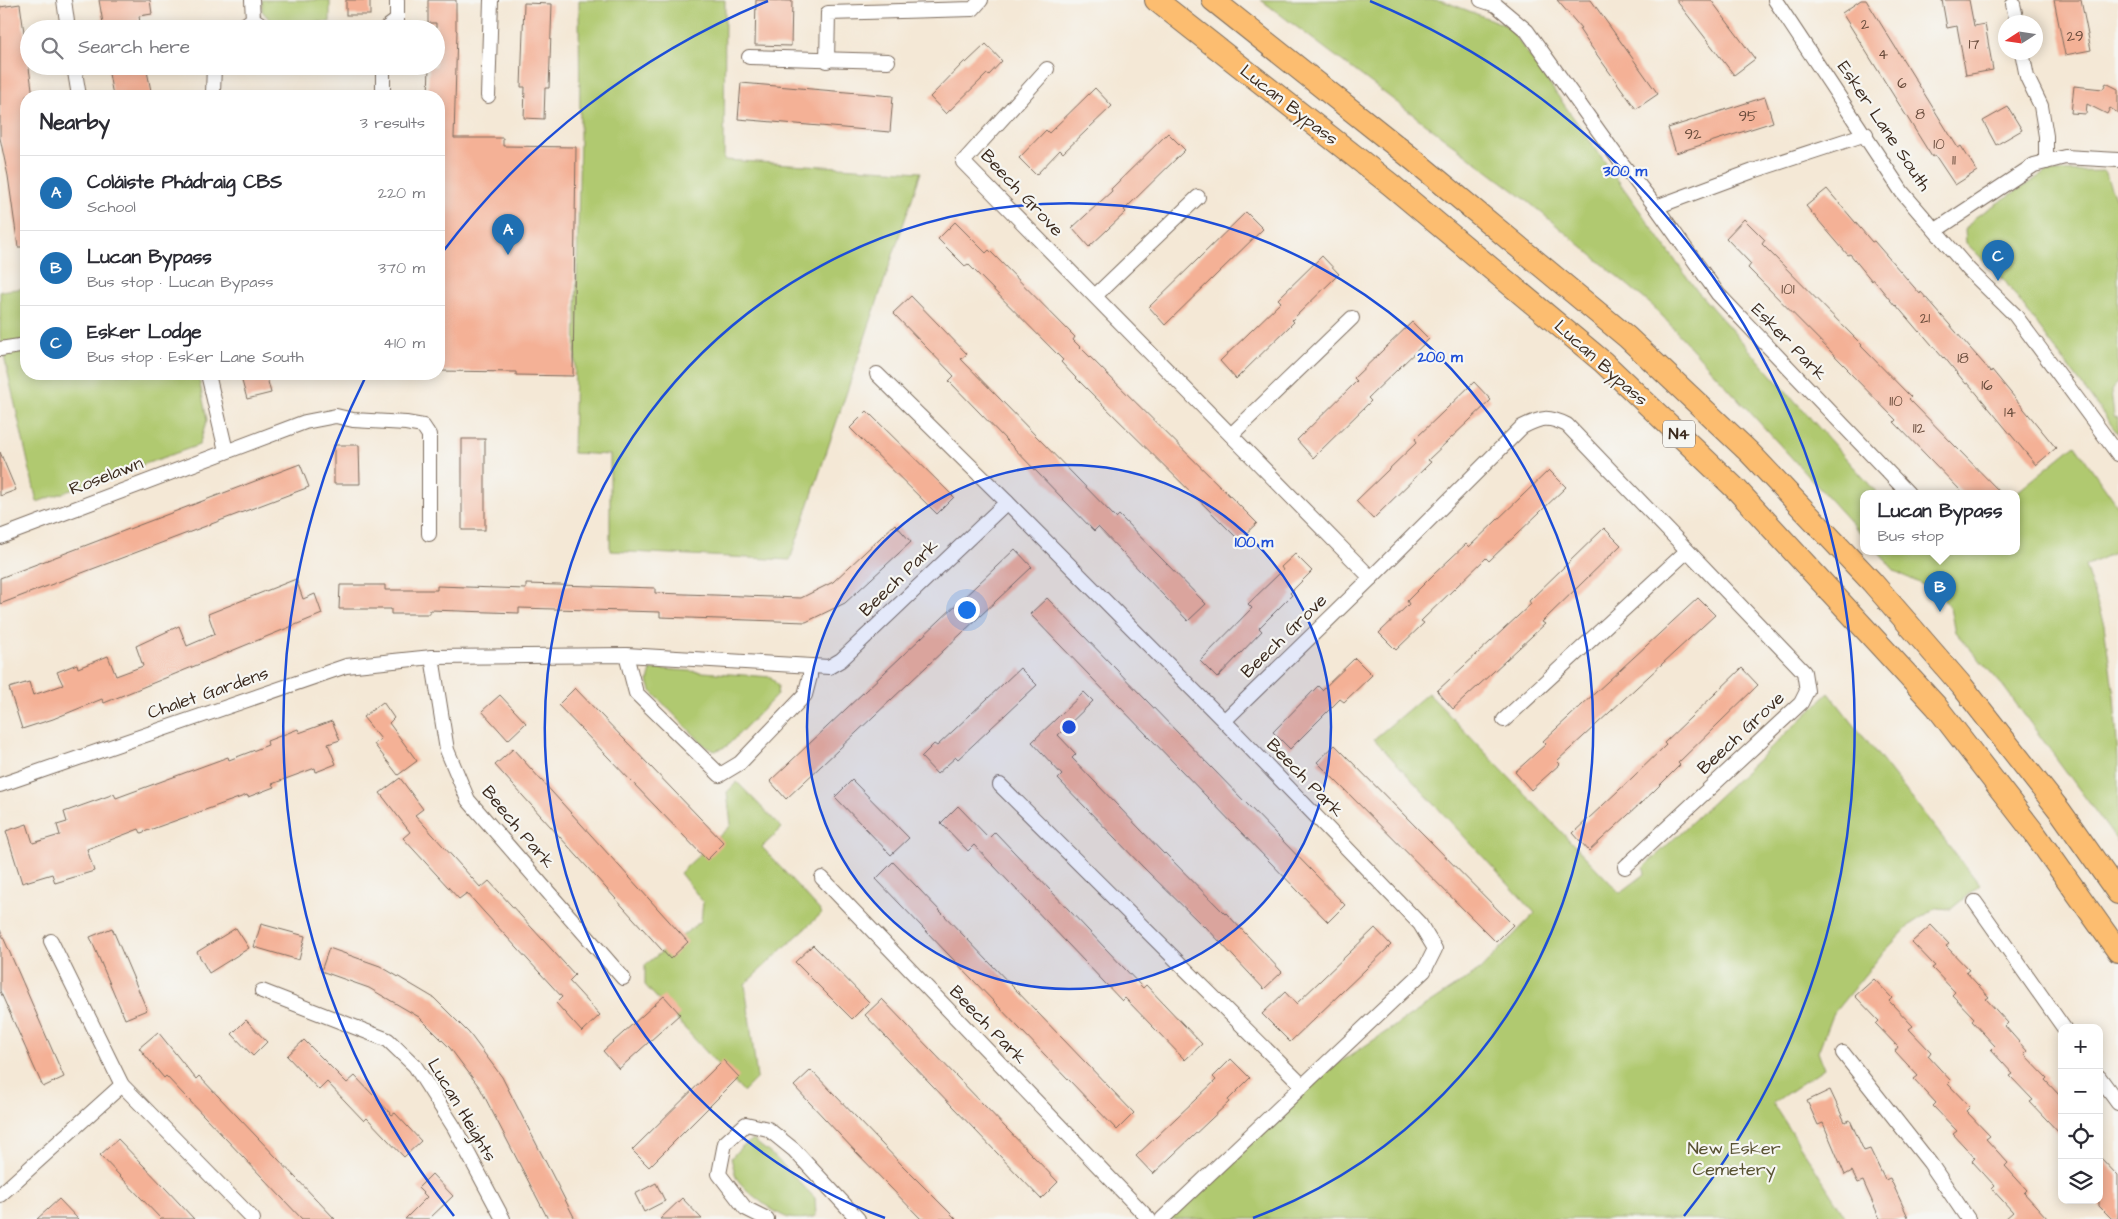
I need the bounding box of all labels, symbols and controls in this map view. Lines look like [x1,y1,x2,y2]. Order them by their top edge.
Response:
house number: 2 [1861,14,1870,35]
north arrow [1998,15,2043,60]
search box [20,20,445,75]
house number: 29 [2066,26,2084,47]
icon: search [38,34,66,62]
text: Search here [78,34,190,61]
house number: 17 [1968,34,1980,55]
house number: 4 [1878,44,1888,65]
street label: Esker Lane South [1831,56,1937,196]
street label: Lucan Bypass [1234,59,1343,152]
house number: 6 [1897,73,1907,94]
house number: 8 [1915,104,1925,125]
house number: 95 [1738,106,1758,127]
text: Nearby [40,108,110,137]
text: 3 results [360,112,425,134]
house number: 92 [1684,124,1702,145]
house number: 10 [1933,134,1945,155]
street label: Beech Grove [975,144,1069,242]
house number: 11 [1952,150,1956,171]
text: 300 m [1602,161,1647,182]
text: Coláiste Phádraig CBS [87,169,282,196]
text: A [51,182,61,204]
text: 220 m [378,182,425,204]
text: School [87,196,136,218]
pin: A [492,214,524,255]
pin: C [1982,240,2014,281]
text: Lucan Bypass [87,244,212,271]
text: B [50,257,62,279]
text: 370 m [378,257,425,279]
text: Bus stop · Lucan Bypass [87,271,274,293]
house number: 101 [1781,279,1795,300]
street label: Esker Park [1746,298,1832,386]
house number: 21 [1920,308,1930,329]
street label: Lucan Bypass [1548,314,1653,413]
text: Esker Lodge [87,319,201,346]
text: C [50,332,62,354]
text: 410 m [383,332,425,354]
text: Bus stop · Esker Lane South [87,346,304,368]
text: 200 m [1416,347,1463,368]
house number: 18 [1957,348,1969,369]
house number: 16 [1981,375,1993,396]
house number: 110 [1889,391,1903,412]
house number: 14 [2004,402,2016,423]
house number: 112 [1913,418,1926,439]
road number: N4 [1663,420,1695,448]
street label: Roselawn [65,450,147,502]
popup [1860,490,2020,555]
text: Lucan Bypass [1878,498,2002,525]
text: Bus stop [1878,525,1944,547]
text: 100 m [1235,532,1274,553]
street label: Beech Park [854,534,944,622]
pin: B [1924,571,1956,612]
street label: Beech Grove [1235,588,1333,684]
your location [954,597,980,623]
street label: Chalet Gardens [144,661,272,725]
street label: Beech Grove [1692,686,1790,780]
centre of rings [1060,718,1078,736]
street label: Beech Park [1261,733,1349,823]
street label: Beech Park [476,780,560,874]
street label: Beech Park [944,980,1032,1070]
map controls [2058,1024,2103,1204]
button: + [2058,1024,2103,1069]
street label: Lucan Heights [420,1054,503,1167]
button: − [2058,1069,2103,1114]
button: locate [2058,1114,2103,1159]
park label: New Esker Cemetery [1687,1136,1781,1183]
button: layers [2058,1159,2103,1204]

